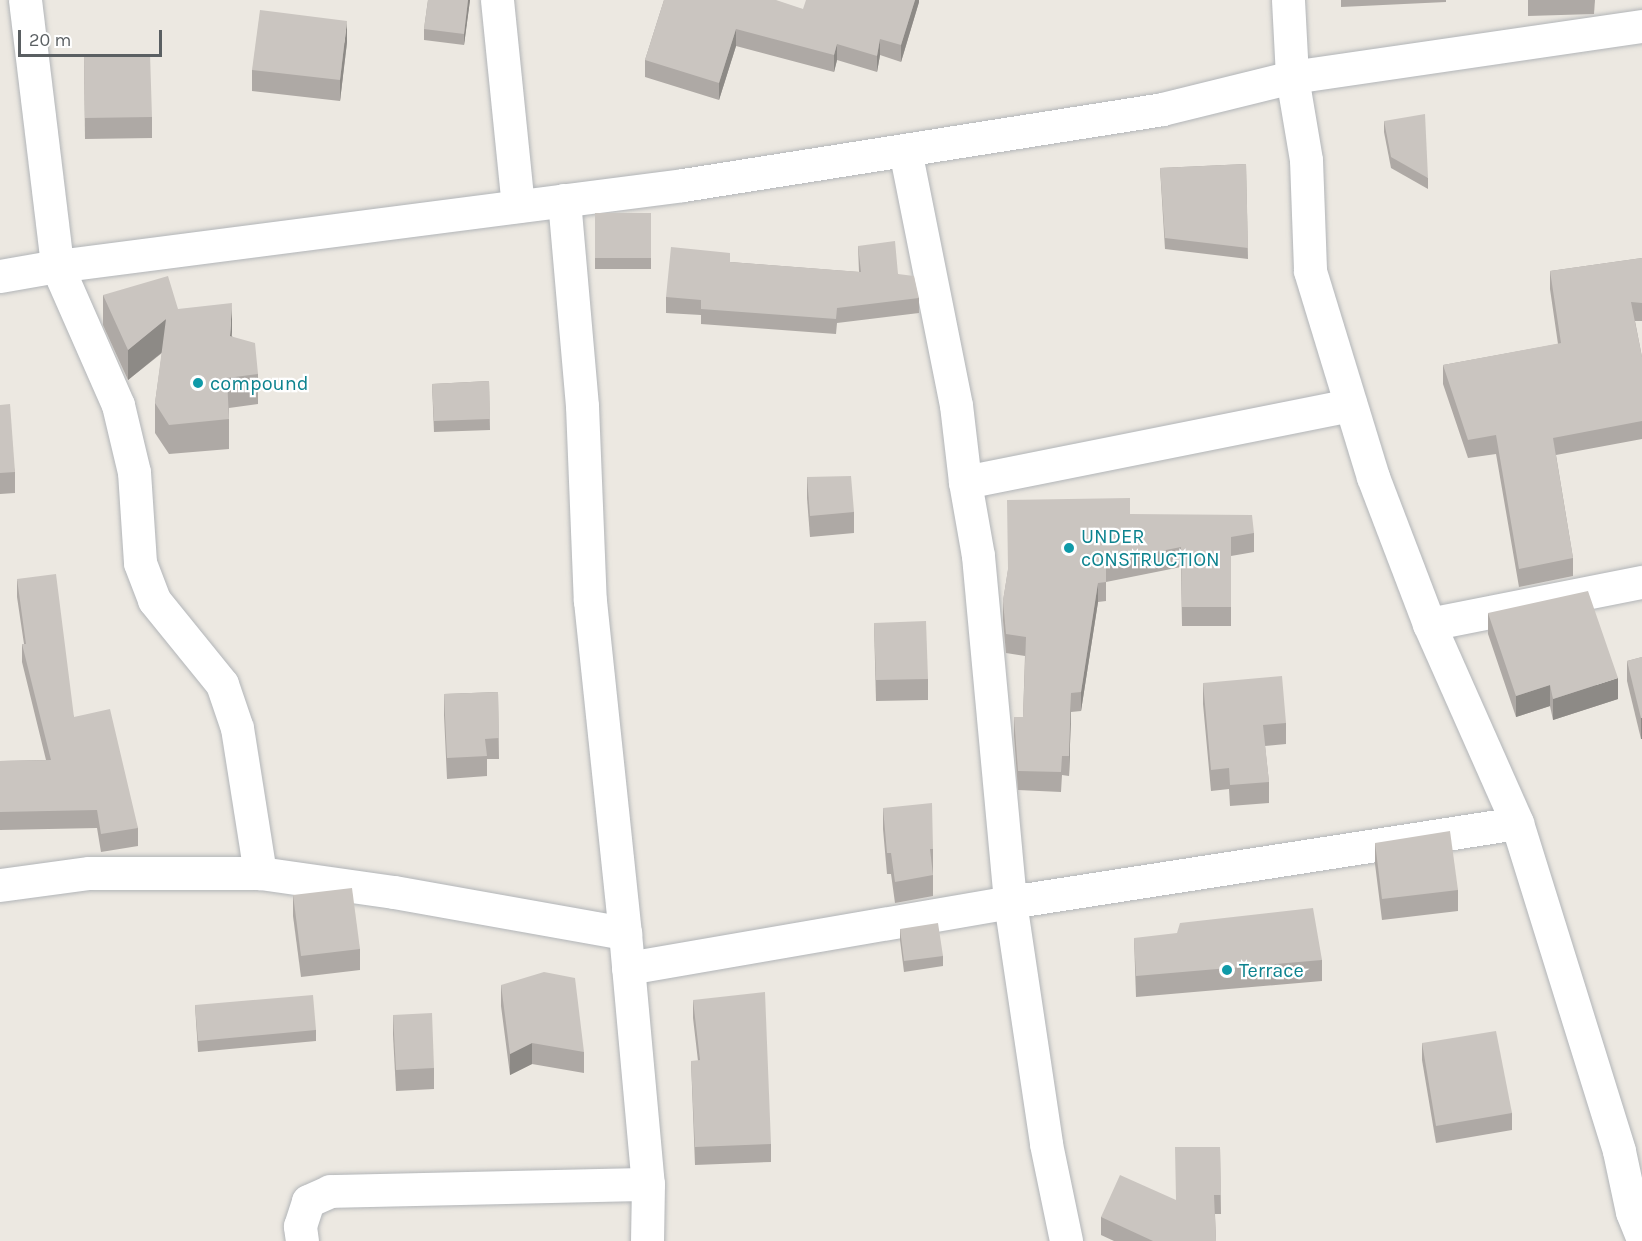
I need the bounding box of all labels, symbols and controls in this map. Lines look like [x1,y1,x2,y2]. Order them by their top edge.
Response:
scale bar [21,18,165,56]
text: 20 m [29,29,71,51]
place label: compound [210,371,309,395]
marker: compound [191,376,205,390]
place label: UNDER cONSTRUCTION [1081,524,1220,571]
marker: UNDER cONSTRUCTION [1062,541,1076,555]
place label: Terrace [1239,958,1304,982]
marker: Terrace [1220,963,1234,977]

